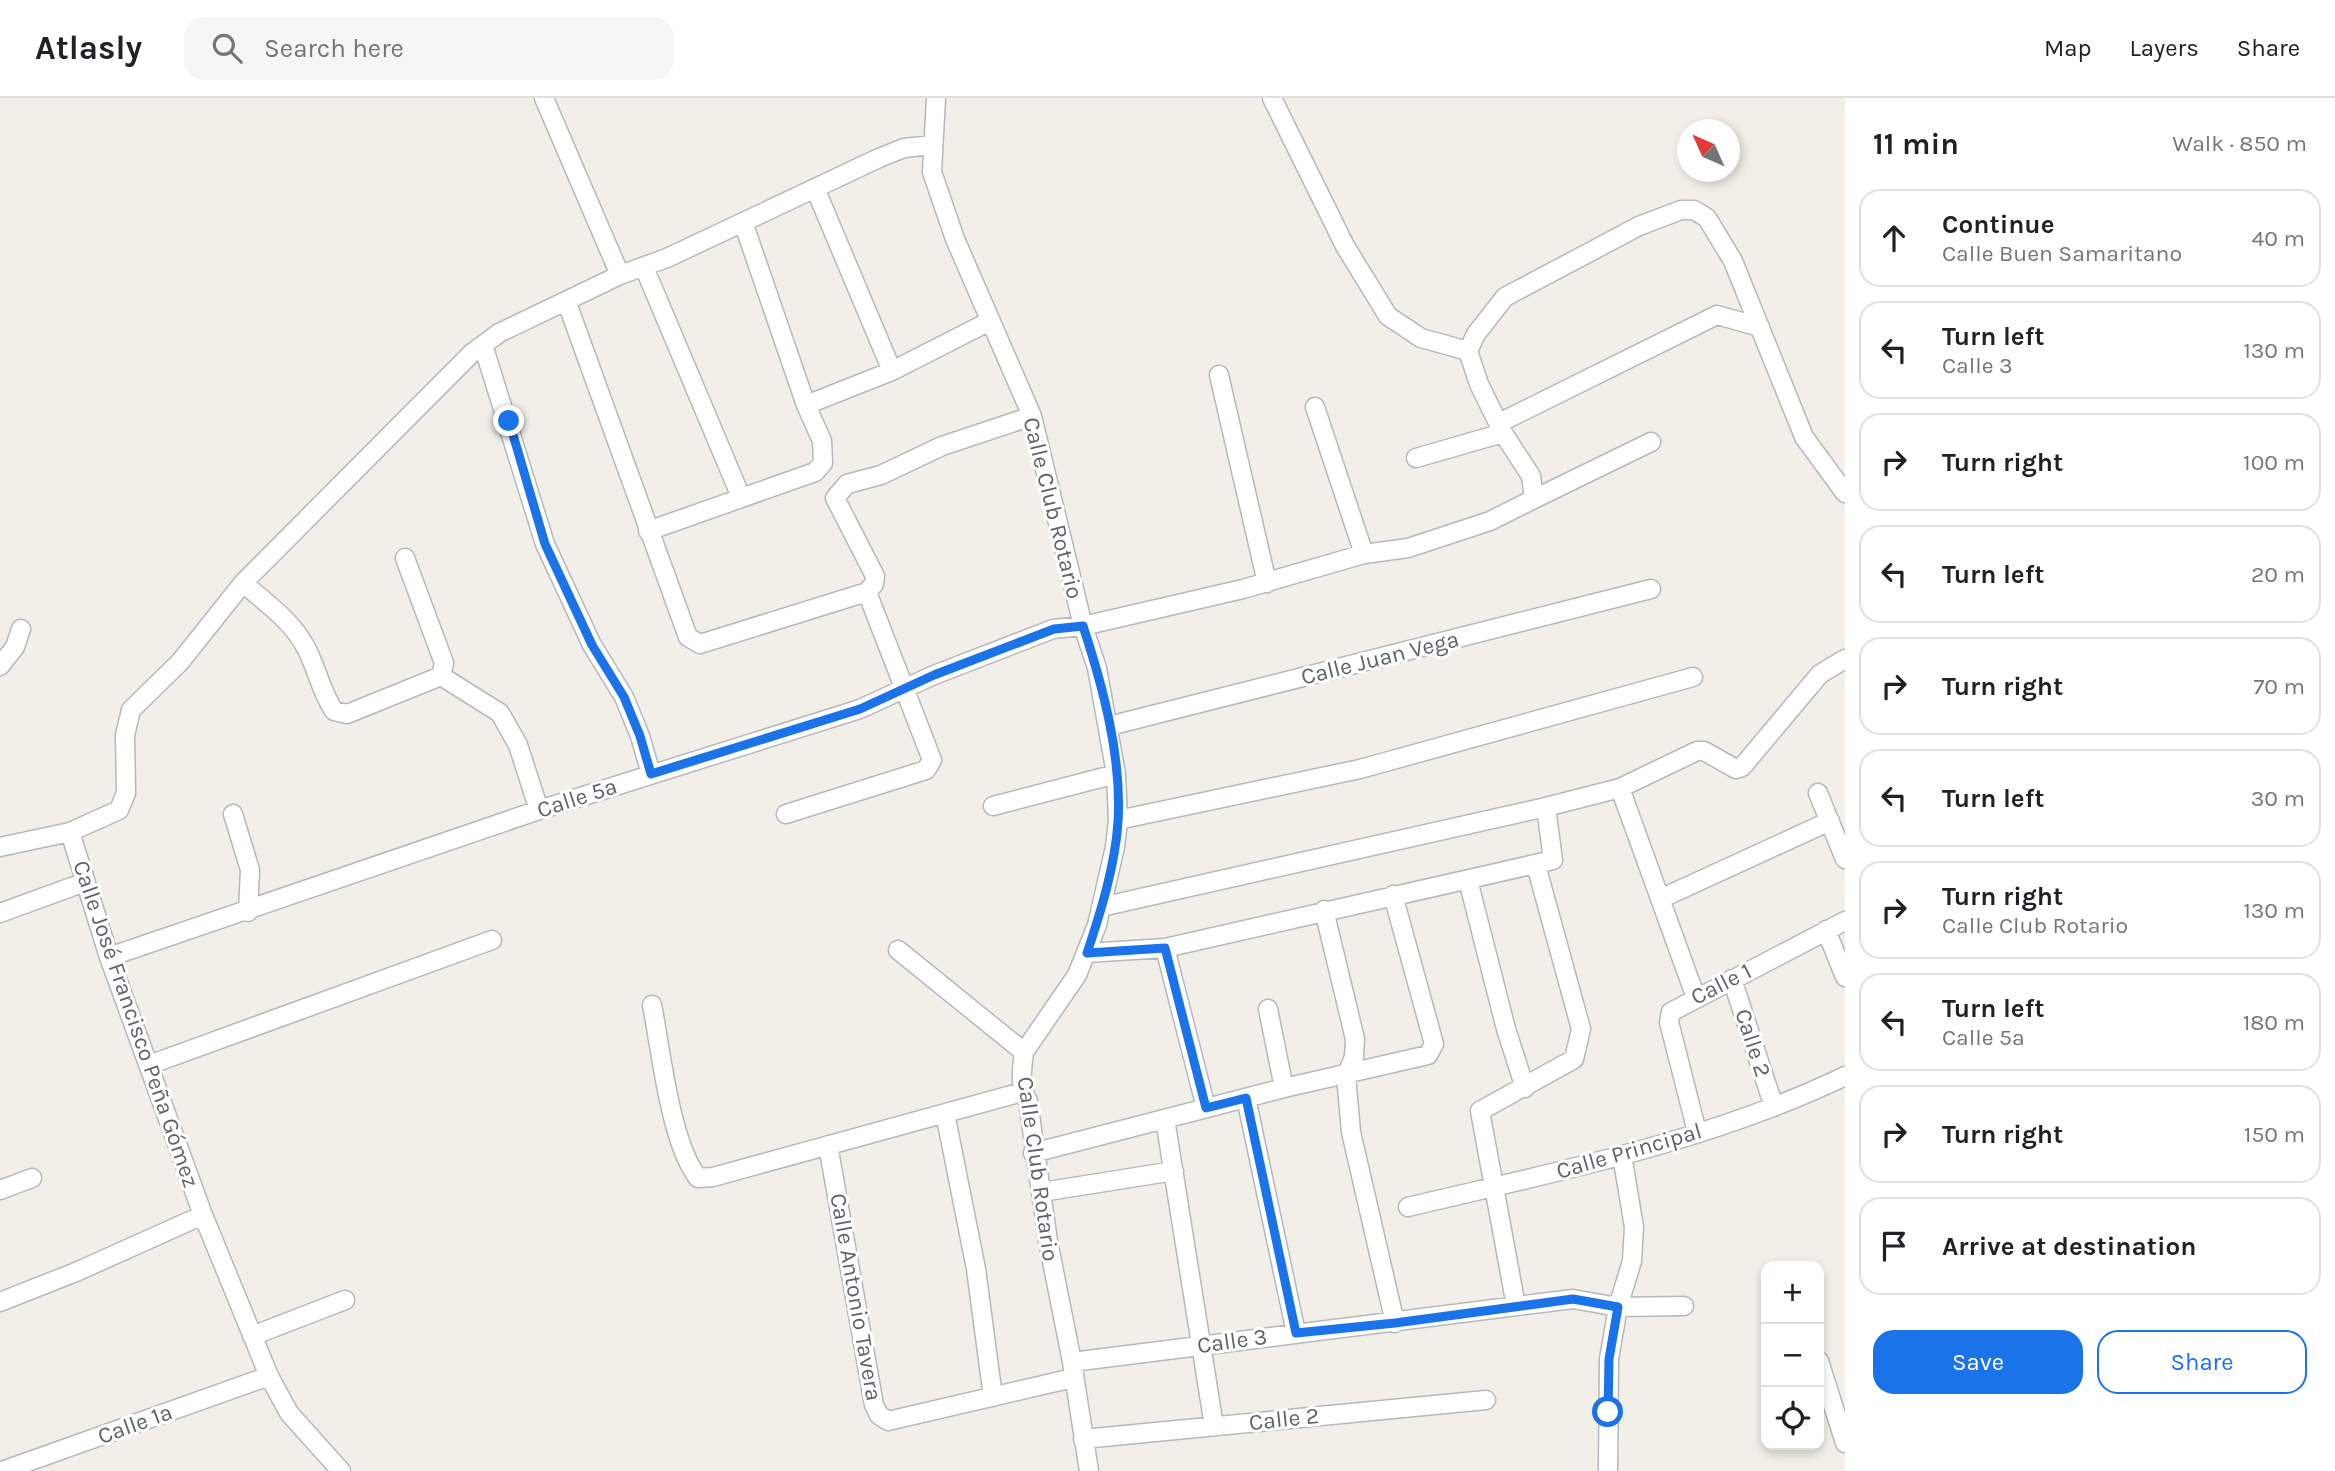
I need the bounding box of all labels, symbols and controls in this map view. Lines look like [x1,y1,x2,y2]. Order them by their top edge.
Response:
search box [184,17,674,80]
text: Atlasly [35,29,142,67]
icon: search [208,29,246,67]
text: Search here [264,33,404,64]
text: Map [2044,34,2092,62]
text: Layers [2130,34,2199,62]
text: Share [2237,34,2300,62]
north arrow [1677,119,1740,182]
text: 11 min [1873,126,1959,162]
text: Walk · 850 m [2172,130,2307,157]
text: Continue [1942,209,2054,240]
icon: ahead [1875,219,1913,257]
text: 40 m [2252,225,2305,252]
text: Calle Buen Samaritano [1942,240,2182,267]
text: Turn left [1942,321,2044,352]
icon: left [1875,331,1913,369]
text: 130 m [2243,337,2305,364]
text: Calle 3 [1942,352,2013,379]
route end [493,405,524,436]
street label: Calle Club Rotario [1017,414,1089,602]
icon: right [1875,443,1913,481]
text: Turn right [1942,447,2063,478]
text: 100 m [2243,449,2305,476]
icon: left [1875,555,1913,593]
text: Turn left [1942,559,2044,590]
text: 20 m [2251,561,2305,588]
street label: Calle Juan Vega [1298,625,1462,691]
icon: right [1875,667,1913,705]
text: Turn right [1942,671,2063,702]
text: 70 m [2254,673,2305,700]
street label: Calle 5ª [534,772,620,824]
icon: left [1875,779,1913,817]
text: Turn left [1942,783,2044,814]
text: 30 m [2251,785,2305,812]
street label: Calle José Francisco Peña Gómez [67,857,205,1191]
text: Turn right [1942,881,2063,912]
icon: right [1875,891,1913,929]
text: 130 m [2243,897,2305,924]
text: Calle Club Rotario [1942,912,2128,939]
street label: Calle 1 [1686,957,1756,1011]
text: Turn left [1942,993,2044,1024]
icon: left [1875,1003,1913,1041]
street label: Calle 2 [1729,1005,1777,1081]
text: 180 m [2243,1009,2305,1036]
text: Calle 5ª [1942,1024,2025,1051]
street label: Calle Club Rotario [1012,1075,1064,1263]
icon: right [1875,1115,1913,1153]
street label: Calle Principal [1553,1117,1705,1185]
text: Turn right [1942,1119,2063,1150]
text: 150 m [2244,1121,2305,1148]
street label: Calle Antonio Tavera [824,1191,888,1403]
icon: arrive [1875,1227,1913,1265]
text: Arrive at destination [1942,1231,2196,1262]
map controls [1761,1261,1824,1450]
button: + [1761,1261,1824,1324]
street label: Calle 3 [1195,1323,1269,1359]
button: − [1761,1324,1824,1387]
button: Save [1873,1330,2083,1394]
button: Share [2097,1330,2307,1394]
button: locate [1761,1387,1824,1450]
route start [1592,1396,1623,1427]
street label: Calle 1ª [94,1398,176,1450]
street label: Calle 2 [1248,1402,1320,1436]

